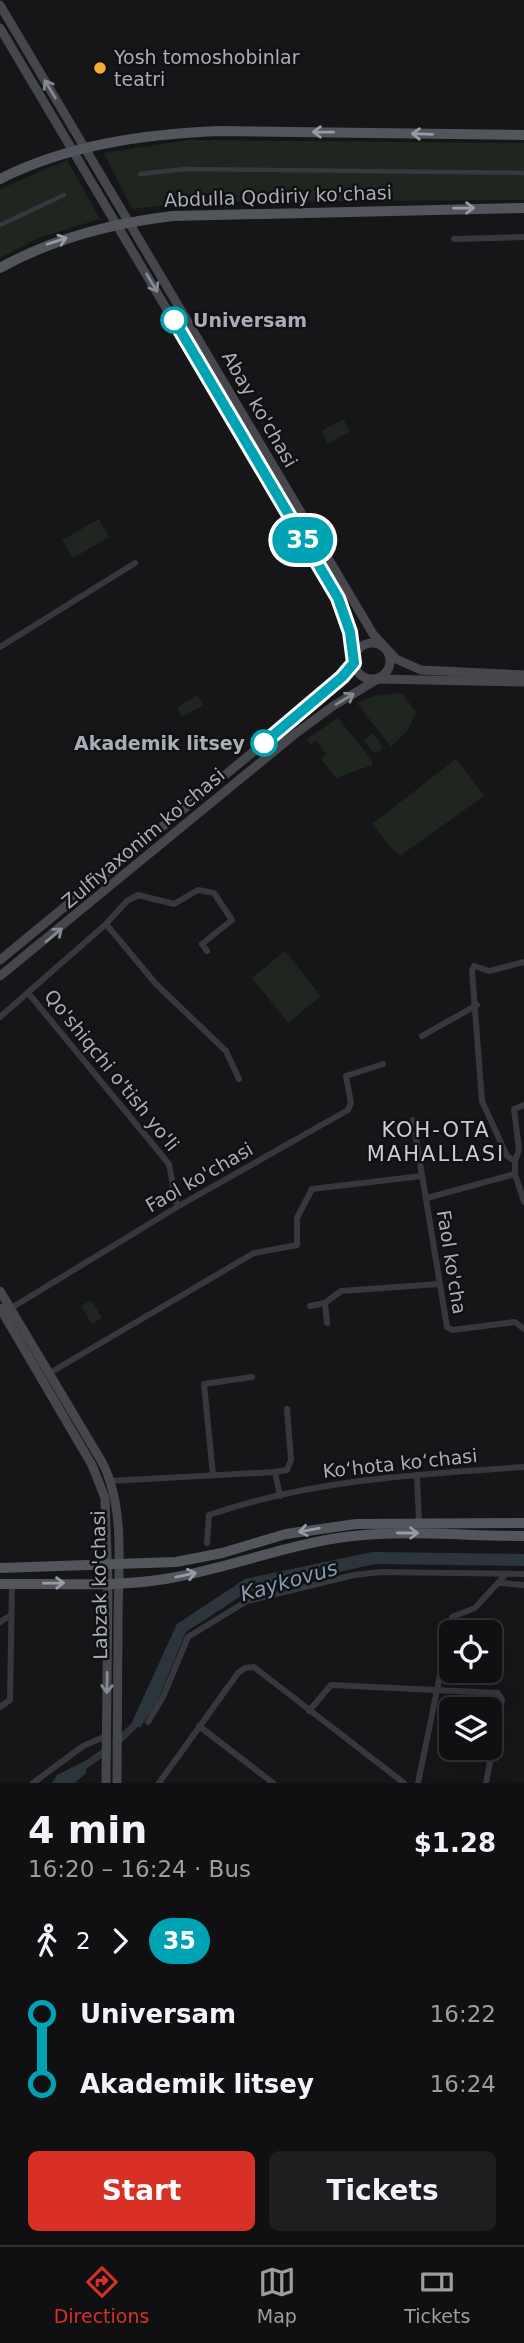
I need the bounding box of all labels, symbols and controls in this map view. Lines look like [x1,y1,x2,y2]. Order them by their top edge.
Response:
place label: Yosh tomoshobinlar teatri [113,46,300,90]
marker: Yosh tomoshobinlar teatri [92,60,108,76]
one-way arrow [43,80,57,100]
one-way arrow [311,125,334,138]
one-way arrow [411,127,434,140]
street label: Abdulla Qodiriy ko'chasi [164,181,392,211]
one-way arrow [453,201,476,215]
one-way arrow [46,234,68,247]
one-way arrow [145,272,159,292]
marker: Universam [161,307,187,333]
place label: Universam [193,309,307,331]
street label: Abay ko'chasi [218,347,302,471]
line badge: 35 [272,517,334,563]
text: 35 [286,526,320,554]
one-way arrow [334,691,354,705]
marker: Akademik litsey [251,730,277,756]
place label: Akademik litsey [74,732,246,754]
street label: Zulfiyaxonim ko'chasi [57,763,229,913]
one-way arrow [45,927,63,942]
street label: Qo'shiqchi o'tish yo'li [40,985,184,1155]
district label: KOH-OTA MAHALLASI [367,1118,505,1166]
street label: Faol ko'chasi [141,1137,257,1217]
street label: Faol ko'cha [433,1208,471,1316]
street label: Koʻhota koʻchasi [322,1444,478,1482]
street label: Labzak ko'chasi [87,1510,111,1660]
one-way arrow [298,1524,321,1537]
one-way arrow [397,1526,420,1540]
water label: Kaykovus [238,1556,340,1606]
one-way arrow [174,1568,197,1582]
one-way arrow [42,1576,65,1590]
map controls [439,1620,502,1760]
button: locate [439,1620,502,1683]
one-way arrow [100,1671,114,1694]
button: layers [439,1697,502,1760]
text: 4 min [28,1808,147,1852]
text: $1.28 [414,1828,496,1858]
text: 16:20 – 16:24 · Bus [28,1856,251,1882]
icon: walk [28,1922,66,1960]
icon: forward [101,1922,139,1960]
text: 35 [163,1927,196,1955]
text: 2 [76,1928,91,1954]
text: Universam [80,1999,236,2029]
text: 16:22 [430,2001,496,2027]
text: Akademik litsey [80,2069,314,2099]
text: 16:24 [430,2071,496,2097]
button: Start [28,2151,255,2231]
button: Tickets [269,2151,496,2231]
tab: Directions [54,2263,149,2327]
tab: Map [257,2263,297,2327]
tab: Tickets [404,2263,470,2327]

